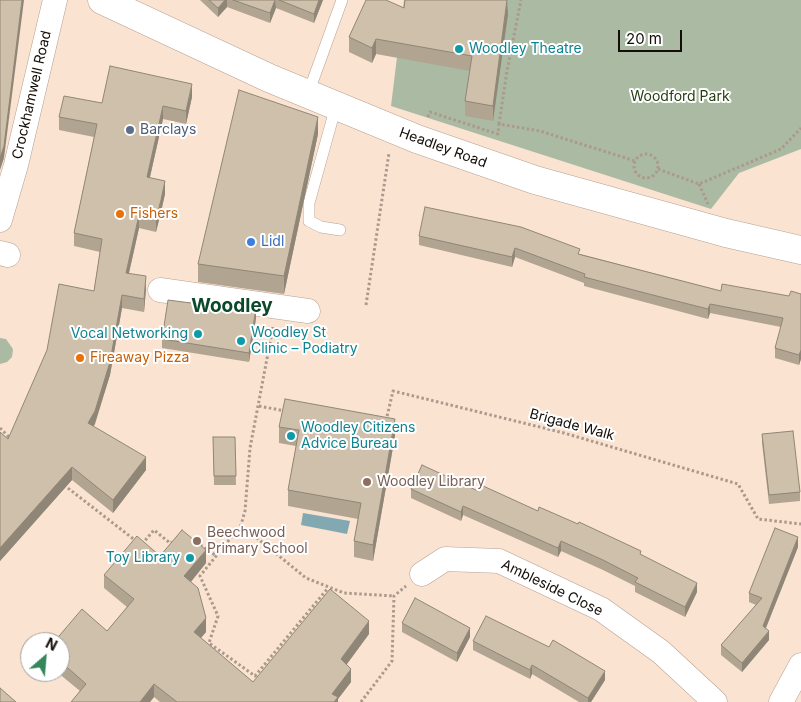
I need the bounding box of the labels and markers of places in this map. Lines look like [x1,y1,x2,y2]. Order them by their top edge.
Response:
place label: Woodley Theatre [469,41,582,57]
marker: Woodley Theatre [453,43,465,55]
place label: Barclays [140,122,196,138]
marker: Barclays [124,124,136,136]
place label: Fishers [130,206,178,222]
marker: Fishers [114,208,126,220]
place label: Lidl [261,234,284,250]
marker: Lidl [245,236,257,248]
place label: Woodley St Clinic – Podiatry [251,325,358,358]
place label: Vocal Networking [71,326,188,342]
marker: Vocal Networking [192,328,204,340]
marker: Woodley St Clinic – Podiatry [235,335,247,347]
place label: Fireaway Pizza [90,350,189,366]
marker: Fireaway Pizza [74,352,86,364]
place label: Woodley Citizens Advice Bureau [301,420,415,452]
marker: Woodley Citizens Advice Bureau [285,430,297,442]
place label: Woodley Library [377,474,485,490]
marker: Woodley Library [361,476,373,488]
place label: Beechwood Primary School [207,525,308,558]
marker: Beechwood Primary School [191,535,203,547]
place label: Toy Library [106,550,180,566]
marker: Toy Library [184,552,196,564]

